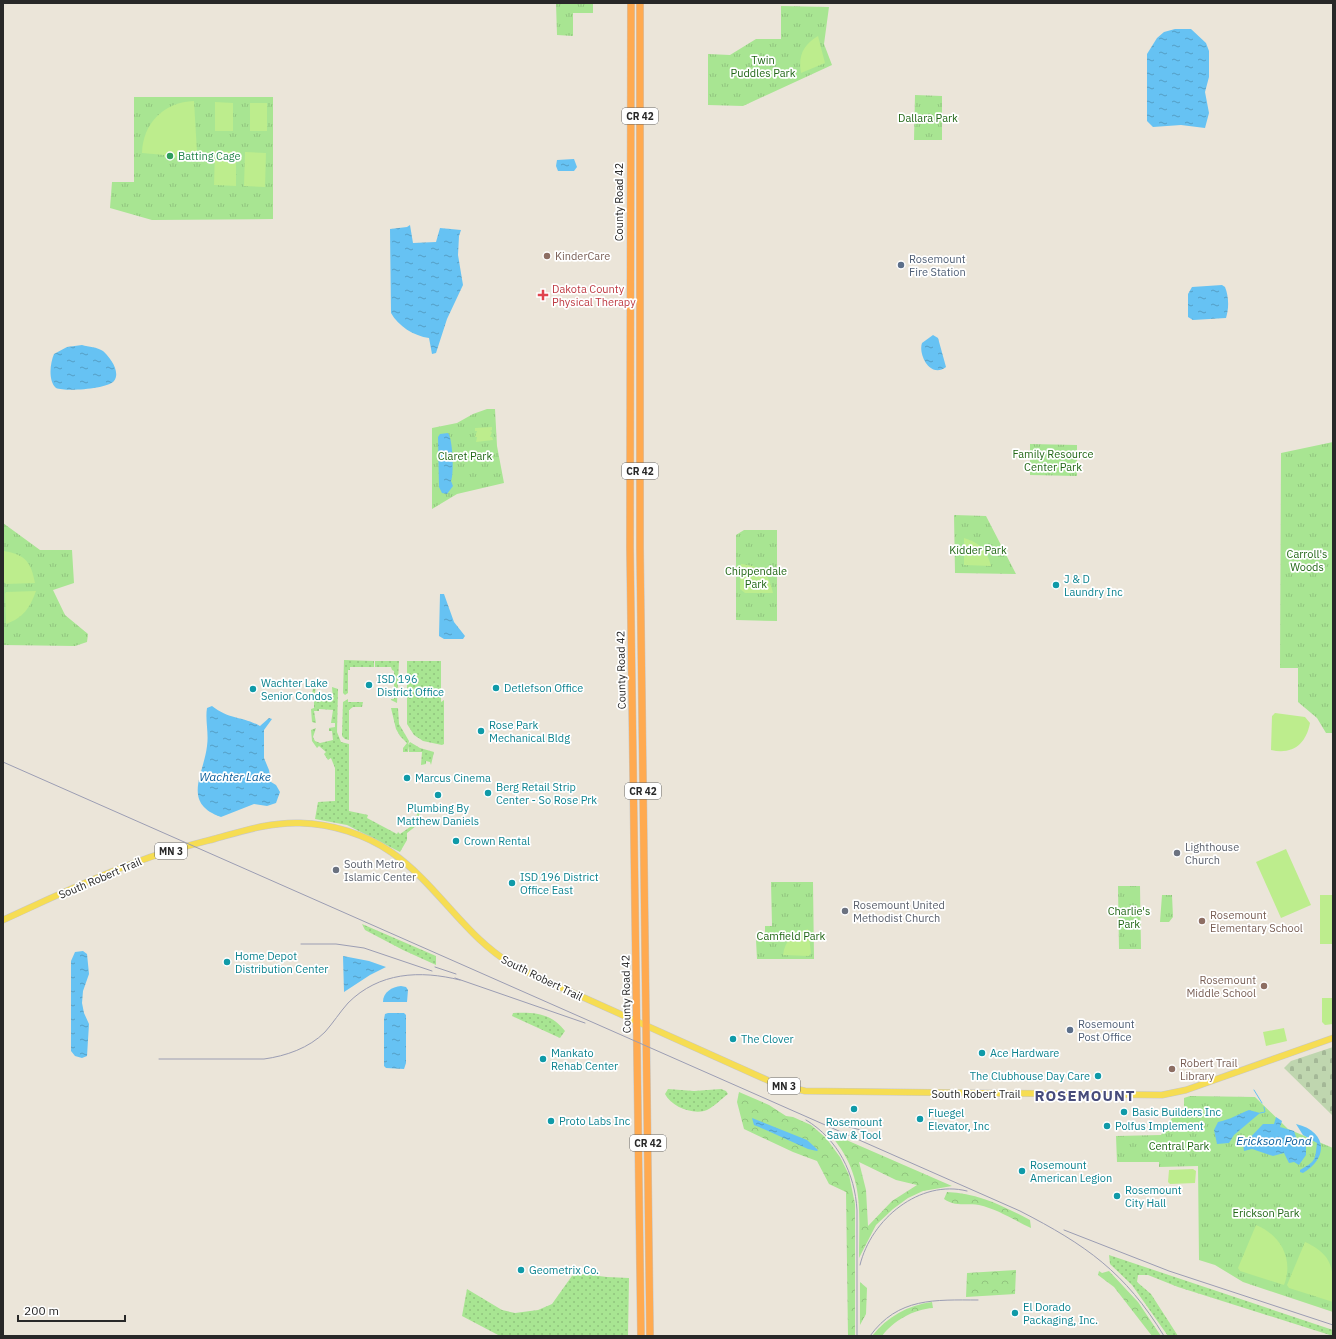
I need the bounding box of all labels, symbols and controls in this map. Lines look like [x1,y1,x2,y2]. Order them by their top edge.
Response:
park label: Twin Puddles Park [731,53,796,80]
road number: CR 42 [622,108,658,124]
park label: Dallara Park [898,111,958,125]
place label: Batting Cage [178,149,241,163]
marker: Batting Cage [165,151,175,161]
street label: County Road 42 [612,163,626,241]
place label: KinderCare [555,249,610,263]
marker: KinderCare [542,251,552,261]
place label: Rosemount Fire Station [909,252,966,279]
marker: Rosemount Fire Station [896,260,906,270]
place label: Dakota County Physical Therapy [552,282,636,309]
marker: Dakota County Physical Therapy [537,289,549,301]
park label: Family Resource Center Park [1012,447,1094,474]
park label: Claret Park [438,449,492,463]
road number: CR 42 [622,463,658,479]
park label: Kidder Park [949,543,1007,557]
park label: Carroll's Woods [1287,547,1327,574]
park label: Chippendale Park [725,564,787,591]
place label: J & D Laundry Inc [1064,572,1123,599]
marker: J & D Laundry Inc [1051,580,1061,590]
street label: County Road 42 [613,631,629,709]
place label: ISD 196 District Office [377,672,444,699]
place label: Wachter Lake Senior Condos [261,676,332,703]
marker: ISD 196 District Office [364,680,374,690]
place label: Detlefson Office [504,681,583,695]
marker: Detlefson Office [491,683,501,693]
marker: Wachter Lake Senior Condos [248,684,258,694]
place label: Rose Park Mechanical Bldg [489,718,570,745]
marker: Rose Park Mechanical Bldg [476,726,486,736]
water label: Wachter Lake [199,769,271,784]
place label: Marcus Cinema [415,771,491,785]
marker: Marcus Cinema [402,773,412,783]
place label: Berg Retail Strip Center - So Rose Prk [496,780,597,807]
road number: CR 42 [625,783,661,799]
marker: Berg Retail Strip Center - So Rose Prk [483,788,493,798]
marker: Plumbing By Matthew Daniels [433,790,443,800]
place label: Plumbing By Matthew Daniels [397,801,479,828]
place label: Crown Rental [464,834,530,848]
marker: Crown Rental [451,836,461,846]
place label: Lighthouse Church [1185,840,1239,867]
road number: MN 3 [155,843,187,859]
marker: Lighthouse Church [1172,848,1182,858]
street label: South Robert Trail [56,854,144,902]
place label: South Metro Islamic Center [344,857,416,884]
marker: South Metro Islamic Center [331,865,341,875]
place label: ISD 196 District Office East [520,870,599,897]
marker: ISD 196 District Office East [507,878,517,888]
place label: Rosemount United Methodist Church [853,898,945,925]
park label: Charlie's Park [1108,904,1150,931]
marker: Rosemount United Methodist Church [840,906,850,916]
place label: Rosemount Elementary School [1210,908,1303,935]
marker: Rosemount Elementary School [1197,916,1207,926]
park label: Camfield Park [757,929,826,943]
place label: Home Depot Distribution Center [235,949,328,976]
street label: South Robert Trail [499,952,585,1004]
street label: County Road 42 [618,955,634,1033]
marker: Home Depot Distribution Center [222,957,232,967]
place label: Rosemount Middle School [1186,973,1256,1000]
marker: Rosemount Middle School [1259,981,1269,991]
place label: Rosemount Post Office [1078,1017,1135,1044]
marker: Rosemount Post Office [1065,1025,1075,1035]
place label: The Clover [741,1032,793,1046]
marker: The Clover [728,1034,738,1044]
place label: Mankato Rehab Center [551,1046,618,1073]
place label: Ace Hardware [990,1046,1059,1060]
marker: Ace Hardware [977,1048,987,1058]
marker: Mankato Rehab Center [538,1054,548,1064]
place label: Robert Trail Library [1180,1056,1237,1083]
marker: Robert Trail Library [1167,1064,1177,1074]
place label: The Clubhouse Day Care [970,1069,1090,1083]
marker: The Clubhouse Day Care [1093,1071,1103,1081]
road number: MN 3 [768,1078,800,1094]
district label: ROSEMOUNT [1034,1086,1136,1105]
street label: South Robert Trail [932,1087,1020,1101]
marker: Rosemount Saw & Tool [849,1104,859,1114]
place label: Basic Builders Inc [1132,1105,1222,1119]
place label: Fluegel Elevator, Inc [928,1106,990,1133]
marker: Basic Builders Inc [1119,1107,1129,1117]
place label: Proto Labs Inc [559,1114,631,1128]
marker: Fluegel Elevator, Inc [915,1114,925,1124]
place label: Rosemount Saw & Tool [826,1115,882,1142]
marker: Proto Labs Inc [546,1116,556,1126]
place label: Polfus Implement [1115,1119,1204,1133]
marker: Polfus Implement [1102,1121,1112,1131]
water label: Erickson Pond [1236,1133,1312,1148]
road number: CR 42 [630,1135,666,1151]
park label: Central Park [1149,1139,1210,1153]
place label: Rosemount American Legion [1030,1158,1112,1185]
marker: Rosemount American Legion [1017,1166,1027,1176]
place label: Rosemount City Hall [1125,1183,1182,1210]
marker: Rosemount City Hall [1112,1191,1122,1201]
park label: Erickson Park [1232,1206,1300,1220]
place label: Geometrix Co. [529,1263,599,1277]
marker: Geometrix Co. [516,1265,526,1275]
scale bar [18,1297,125,1323]
place label: El Dorado Packaging, Inc. [1023,1300,1098,1327]
text: 200 m [24,1303,59,1318]
marker: El Dorado Packaging, Inc. [1010,1308,1020,1318]

